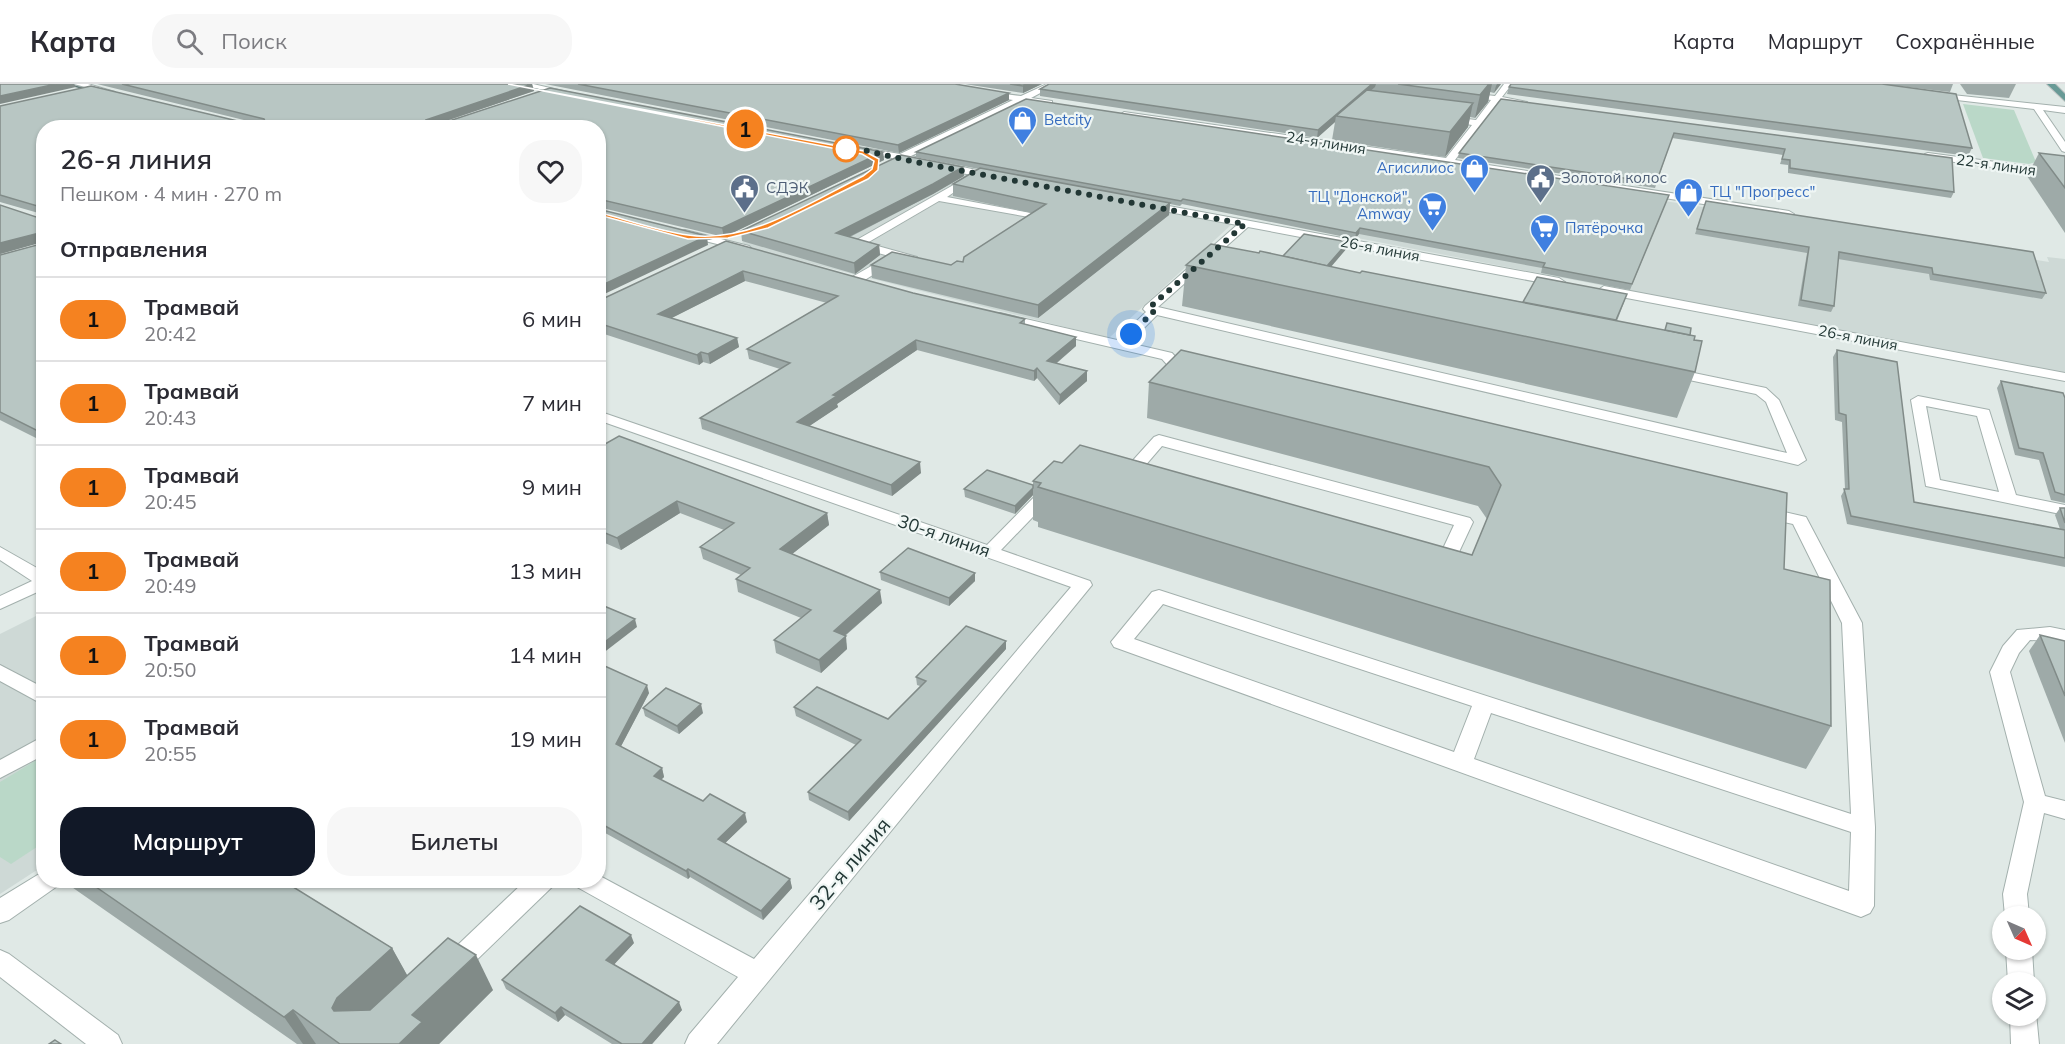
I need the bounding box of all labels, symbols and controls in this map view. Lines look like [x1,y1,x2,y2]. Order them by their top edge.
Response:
search box [152,14,572,68]
text: Карта [30,24,116,59]
icon: search [173,25,206,58]
text: Поиск [221,27,287,55]
text: Карта [1673,28,1735,54]
text: Маршрут [1768,28,1862,54]
text: Сохранённые [1895,28,2035,54]
shop icon: Betcity [1007,104,1039,146]
line badge: 1 [726,110,765,148]
place label: Betcity [1044,110,1092,129]
text: 1 [739,116,751,142]
street label: 24-я линия [1285,127,1367,158]
unlabelled marker [833,136,859,162]
button: heart [519,140,582,203]
text: 26-я линия [60,141,212,176]
street label: 22-я линия [1955,149,2037,180]
shop icon: Агисилиос [1459,152,1491,194]
place label: Агисилиос [1377,158,1454,177]
public building icon: Золотой колос [1524,162,1556,204]
place label: Золотой колос [1561,168,1667,187]
public building icon: СДЭК [729,172,761,214]
shop icon: ТЦ "Прогресс" [1673,176,1705,218]
place label: СДЭК [766,178,809,197]
text: Пешком · 4 мин · 270 m [60,181,282,206]
place label: ТЦ "Прогресс" [1710,182,1815,201]
place label: ТЦ "Донской", Amway [1308,187,1411,223]
supermarket icon: ТЦ "Донской", Amway [1416,190,1448,232]
supermarket icon: Пятёрочка [1528,212,1560,254]
place label: Пятёрочка [1565,218,1643,237]
street label: 26-я линия [1339,232,1421,266]
text: Отправления [60,235,208,263]
text: Трамвай [144,293,239,321]
text: 6 мин [522,305,582,333]
text: 1 [87,306,99,332]
your location [1116,319,1146,349]
text: 20:42 [144,321,197,346]
street label: 26-я линия [1817,321,1899,355]
text: Трамвай [144,377,239,405]
text: 7 мин [522,389,582,417]
text: 1 [87,390,99,416]
text: 20:43 [144,405,197,430]
text: Трамвай [144,461,239,489]
text: 9 мин [522,473,582,501]
text: 1 [87,474,99,500]
text: 20:45 [144,489,197,514]
street label: 30-я линия [895,509,994,562]
text: Трамвай [144,545,239,573]
text: 13 мин [509,557,582,585]
text: 1 [87,558,99,584]
text: 20:49 [144,573,197,598]
text: Трамвай [144,629,239,657]
text: 14 мин [509,641,582,669]
text: 1 [87,642,99,668]
text: 20:50 [144,657,197,682]
text: Трамвай [144,713,239,741]
text: 19 мин [509,725,582,753]
text: 1 [87,726,99,752]
text: 20:55 [144,741,197,766]
button: Маршрут [60,807,315,876]
button: Билеты [327,807,582,876]
street label: 32-я линия [803,812,895,915]
north arrow [1992,906,2046,960]
map controls [1992,906,2046,1026]
button: layers [1992,972,2046,1026]

